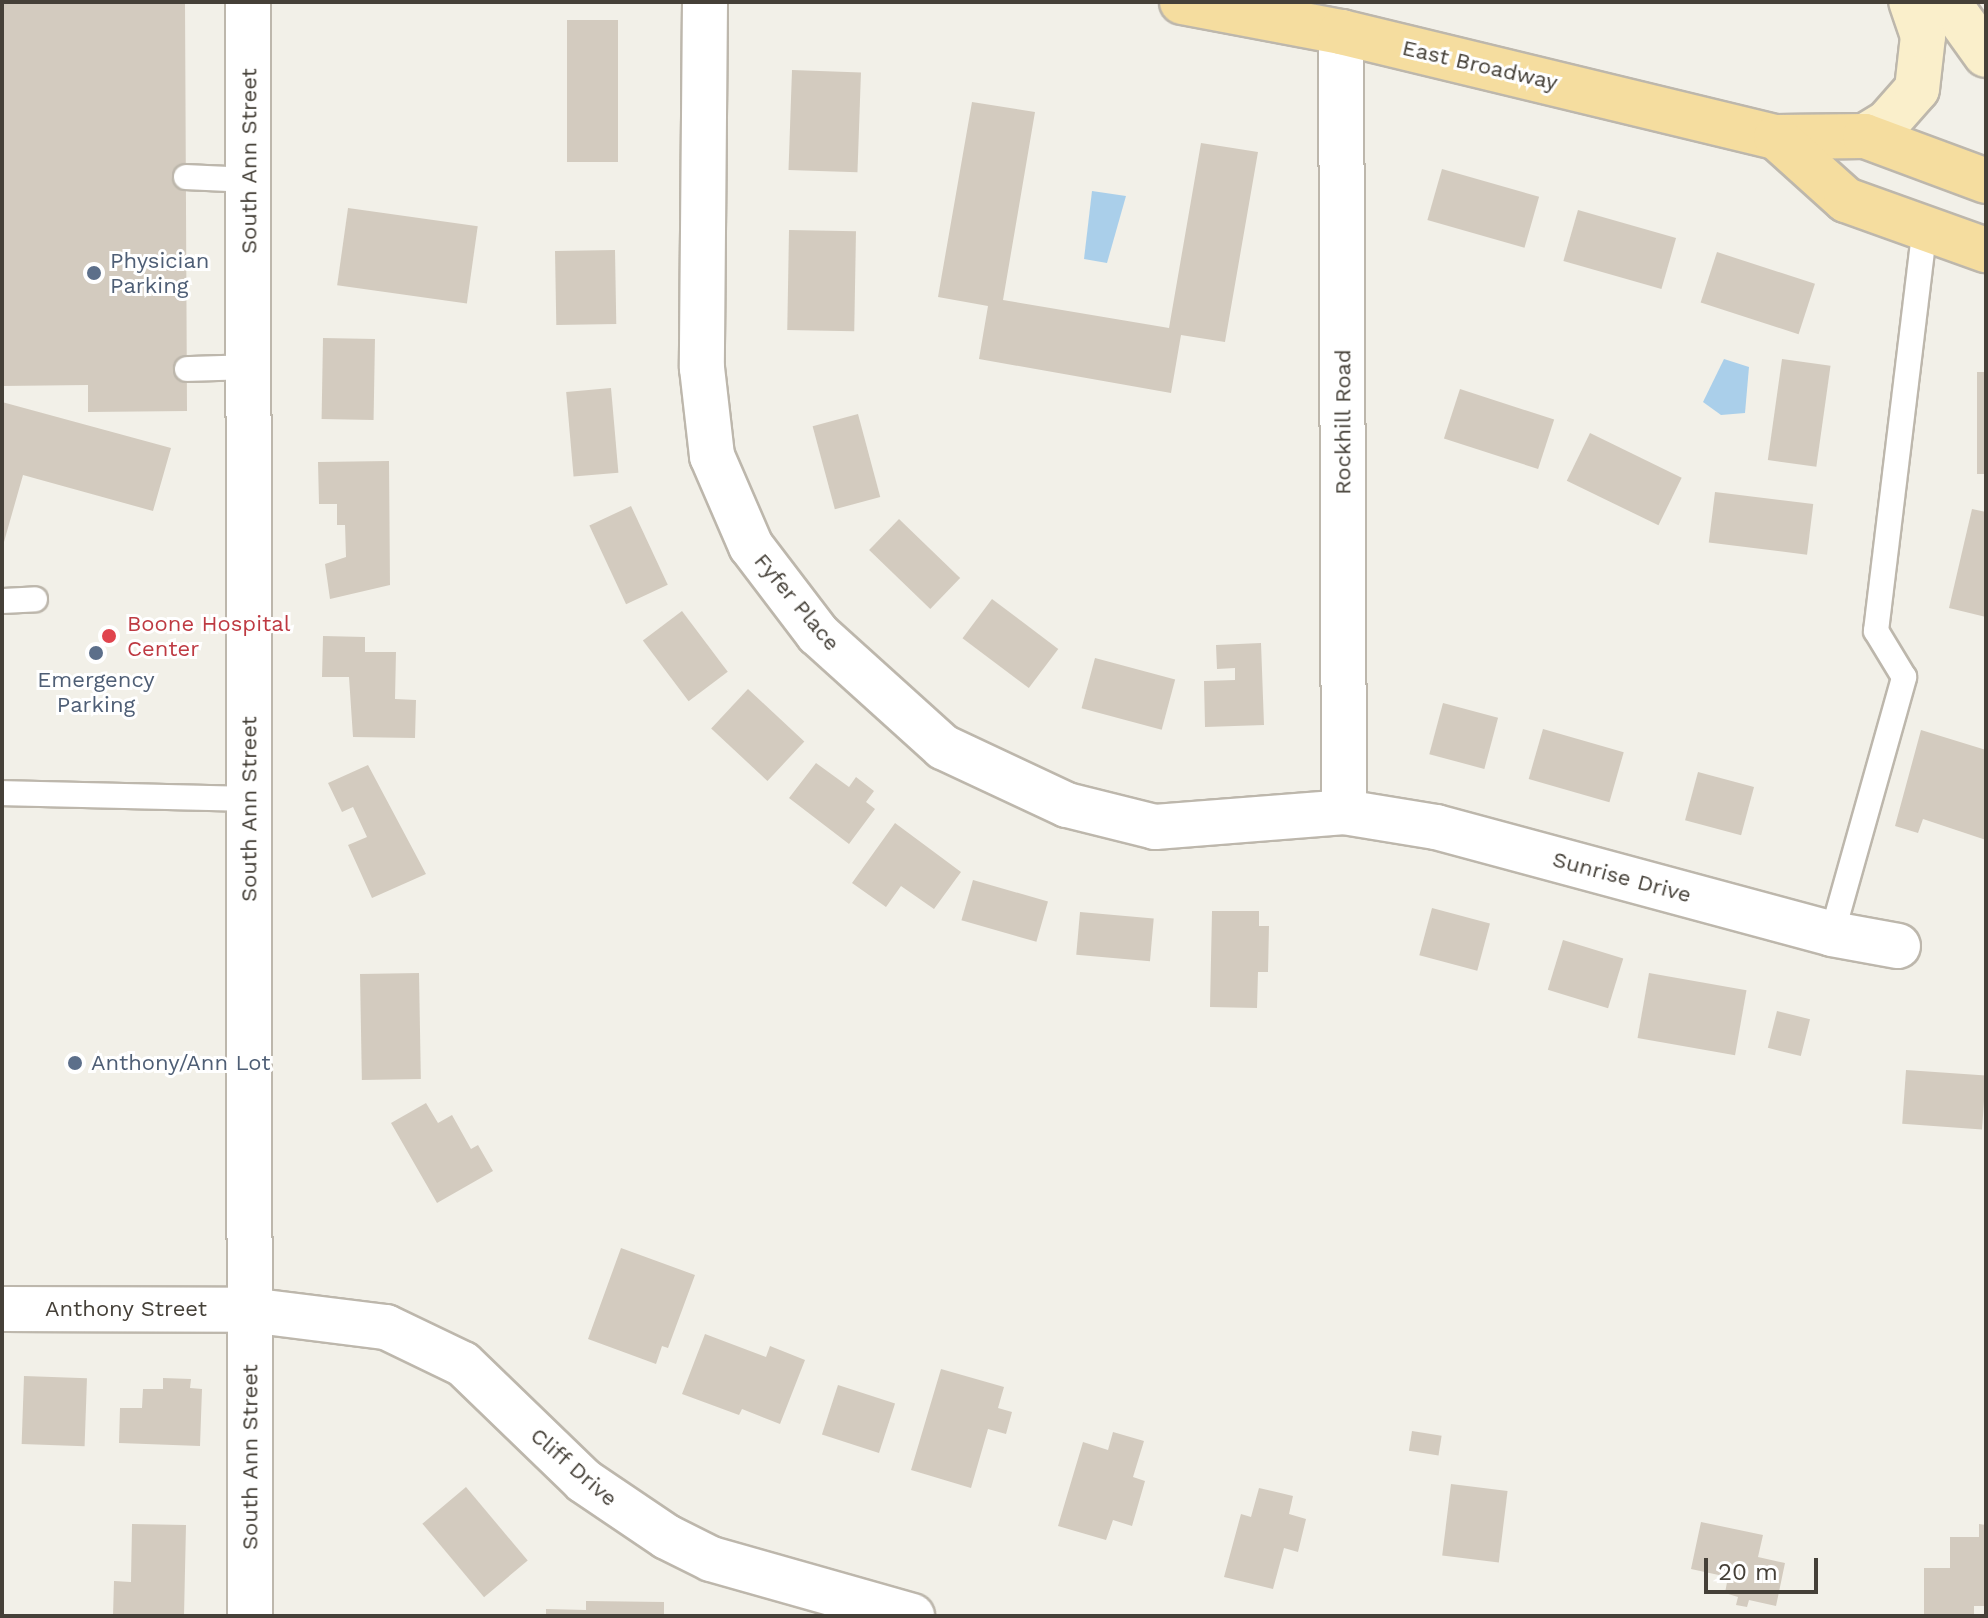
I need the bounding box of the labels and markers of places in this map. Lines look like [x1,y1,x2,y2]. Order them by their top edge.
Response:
place label: Physician Parking [110,247,209,298]
marker: Physician Parking [85,264,103,282]
place label: Boone Hospital Center [127,610,290,662]
marker: Boone Hospital Center [98,625,120,647]
marker: Emergency Parking [87,644,105,662]
place label: Emergency Parking [37,666,155,718]
place label: Anthony/Ann Lot [91,1050,271,1076]
marker: Anthony/Ann Lot [66,1054,84,1072]

